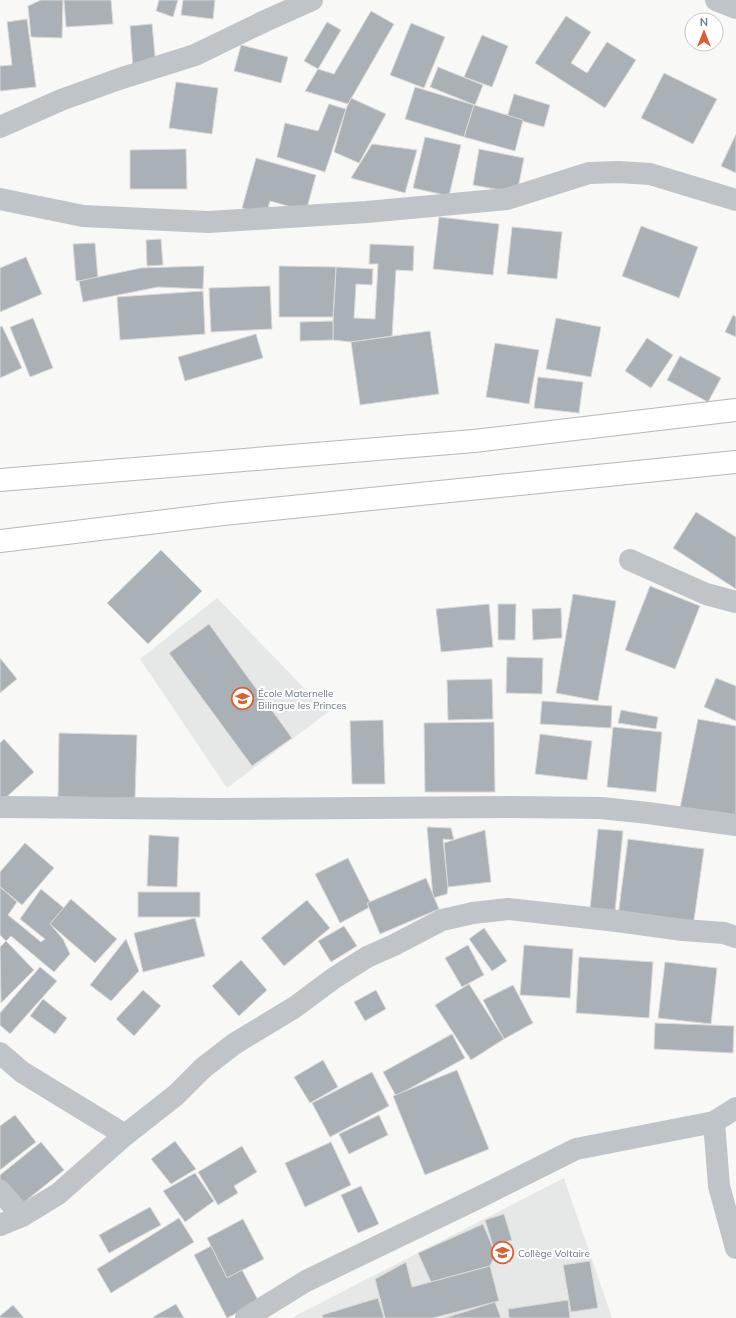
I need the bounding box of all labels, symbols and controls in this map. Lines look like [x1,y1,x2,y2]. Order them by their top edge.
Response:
north arrow [684,12,724,52]
text: N [700,15,708,29]
school or university icon: École Maternelle Bilingue les Princes [229,686,255,712]
place label: École Maternelle Bilingue les Princes [258,687,347,712]
school or university icon: Collège Voltaire [490,1240,516,1266]
place label: Collège Voltaire [518,1247,590,1260]

